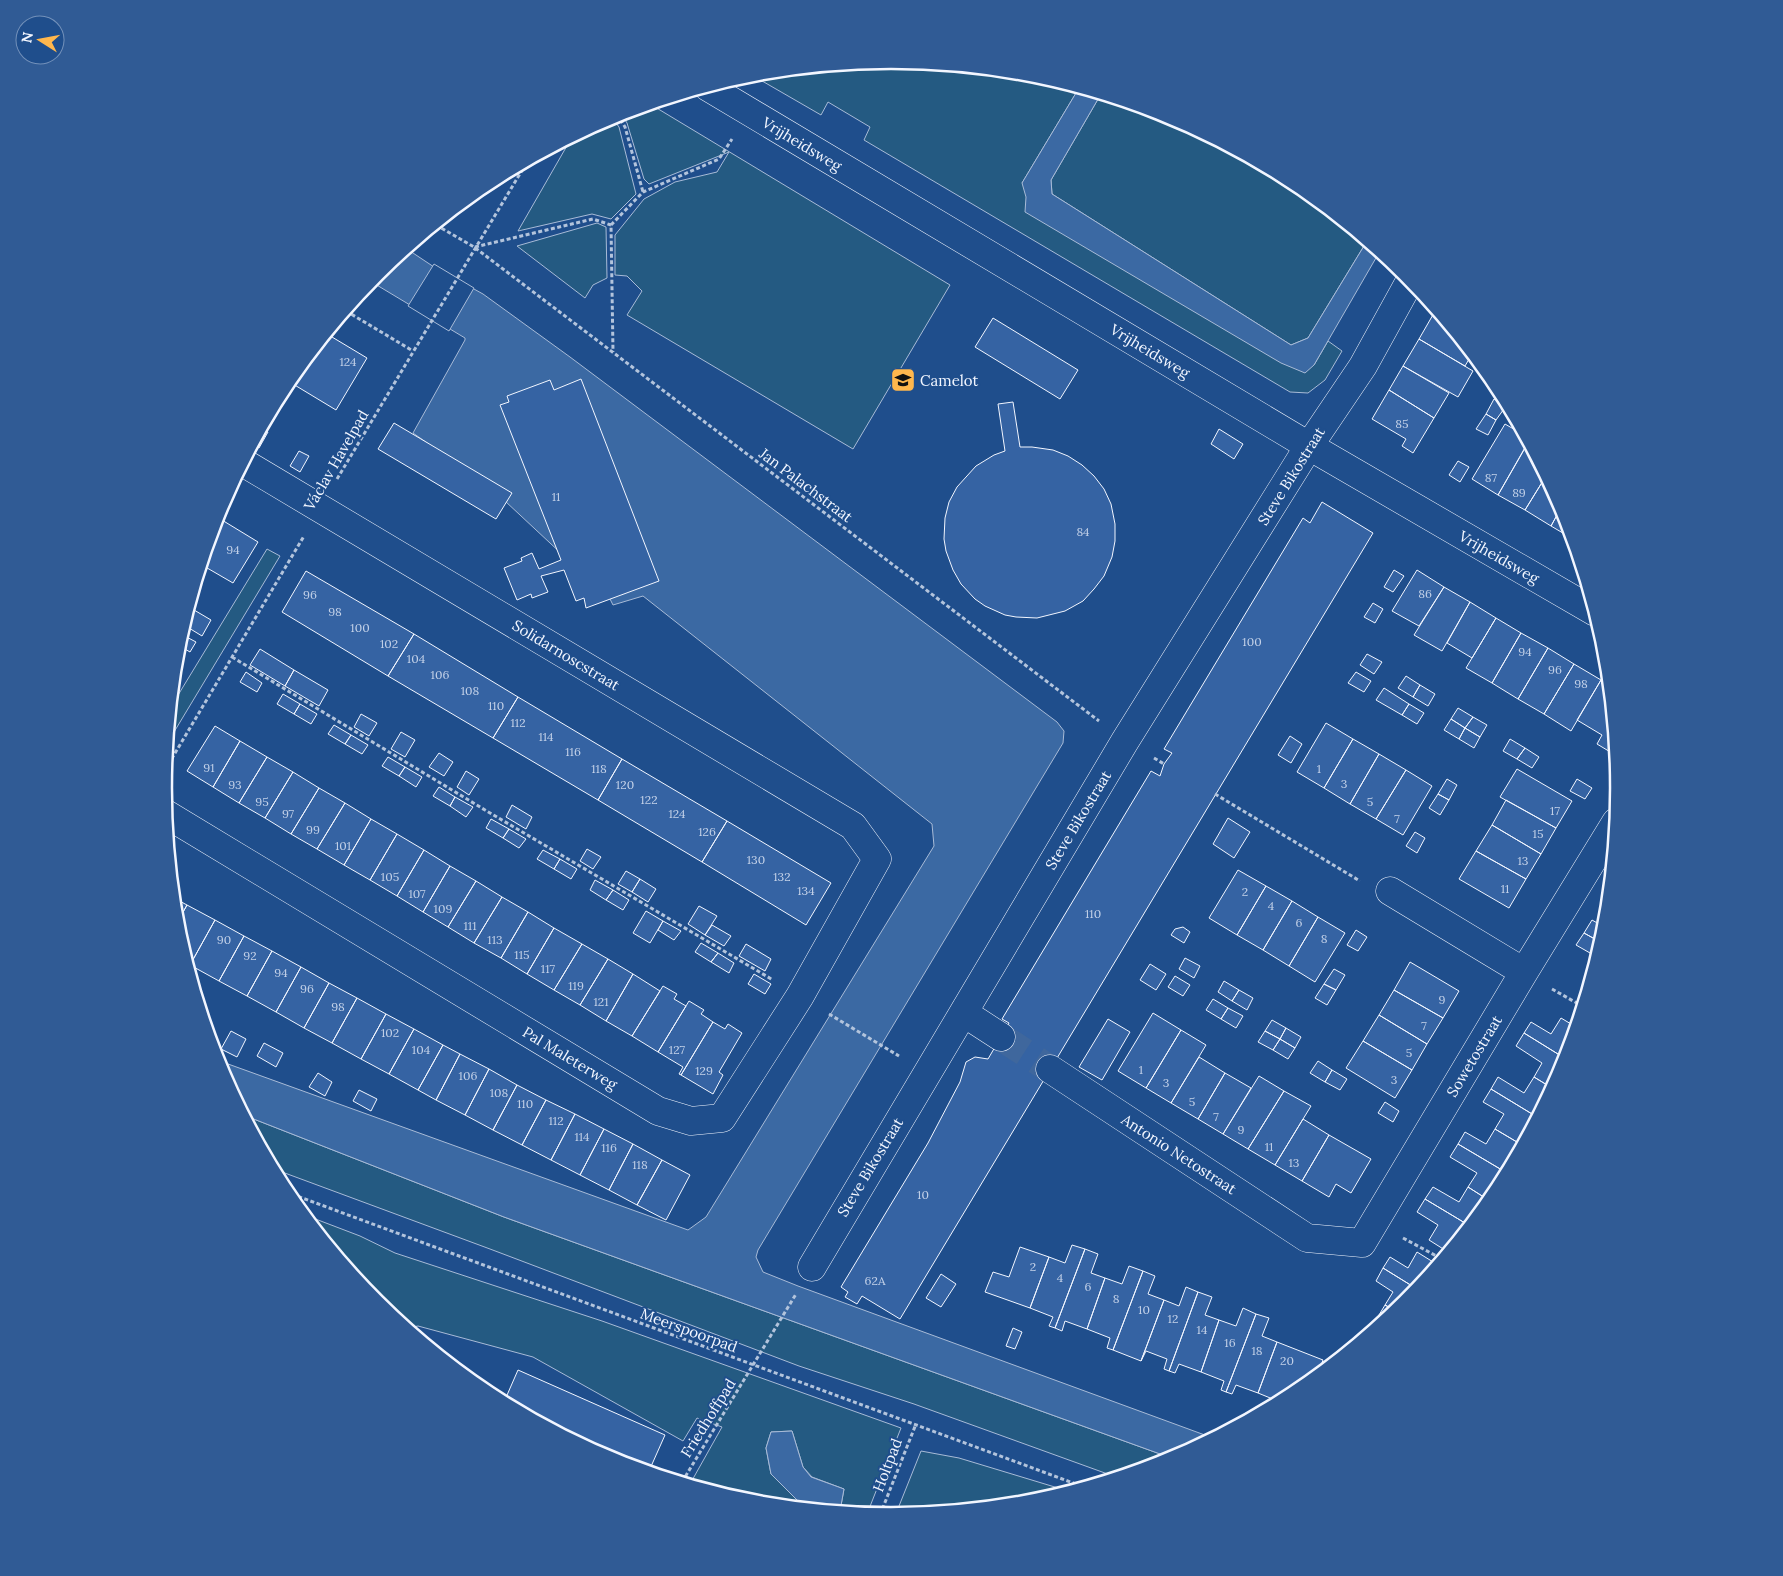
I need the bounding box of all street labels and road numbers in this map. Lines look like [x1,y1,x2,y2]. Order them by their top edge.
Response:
street label: Vrijheidsweg [758,112,846,176]
street label: Vrijheidsweg [1106,319,1194,383]
street label: Václav Havelpad [299,406,372,514]
street label: Steve Bikostraat [1253,423,1329,529]
street label: Jan Palachstraat [755,443,857,526]
street label: Vrijheidsweg [1455,526,1543,588]
street label: Solidarnoscstraat [509,615,623,695]
street label: Steve Bikostraat [1041,767,1115,873]
street label: Sowetostraat [1442,1012,1506,1100]
street label: Pal Maleterweg [519,1022,621,1094]
street label: Antonio Netostraat [1117,1109,1240,1198]
street label: Steve Bikostraat [833,1114,907,1220]
street label: Meerspoorpad [638,1304,740,1356]
street label: Friedhoffpad [676,1375,740,1461]
street label: Holtpad [868,1436,906,1494]

